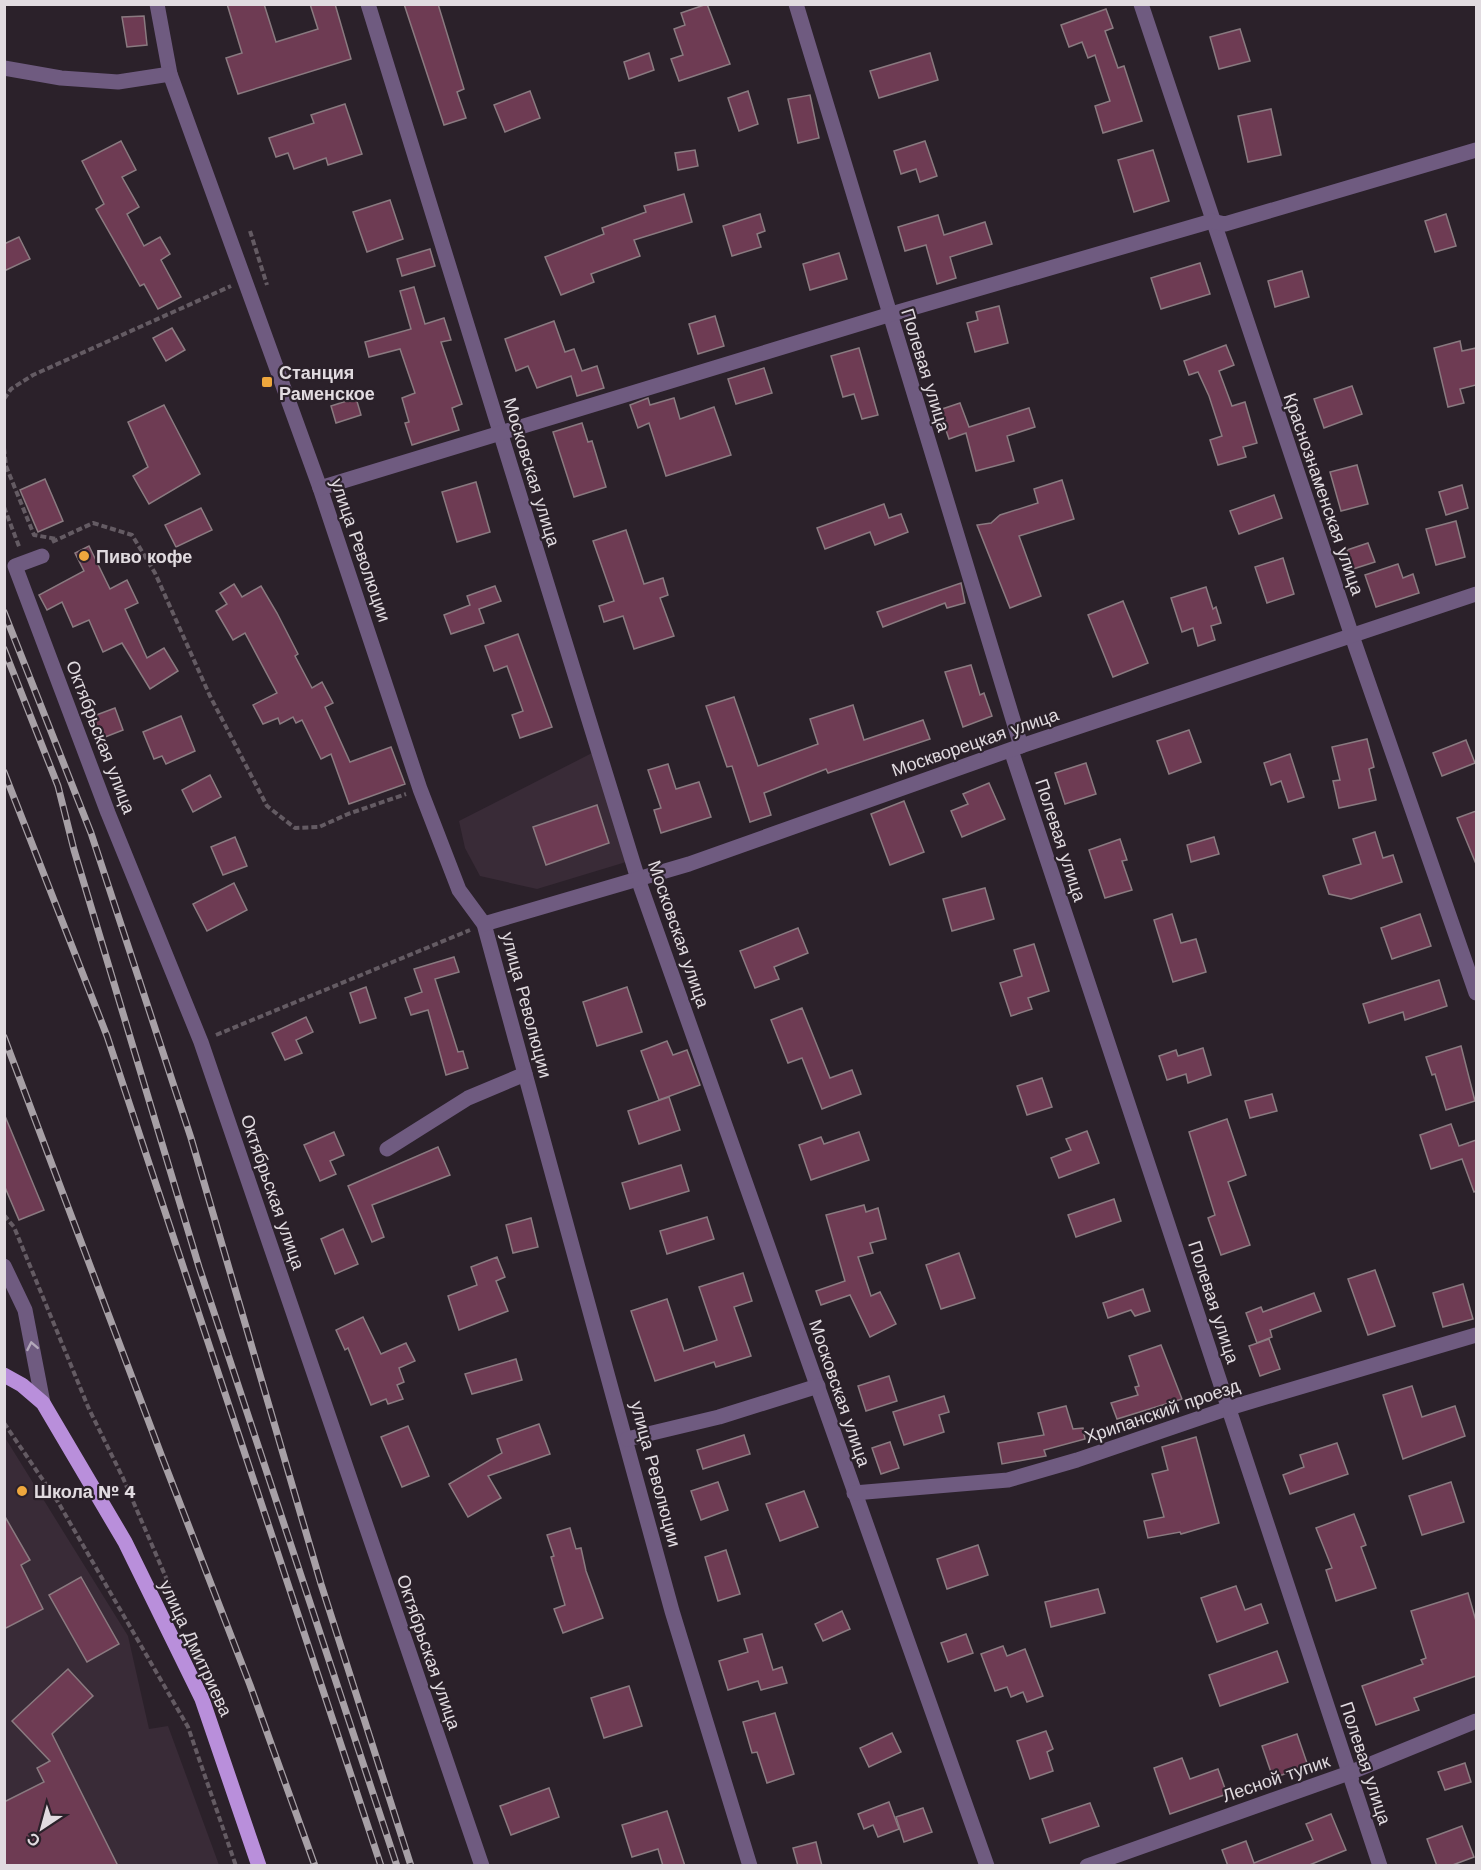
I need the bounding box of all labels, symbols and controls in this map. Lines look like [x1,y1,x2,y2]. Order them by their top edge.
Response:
street label: Полевая улица [897,306,955,435]
place label: Станция Раменское [279,362,375,404]
marker: Станция Раменское [260,375,274,389]
street label: Краснознаменская улица [1279,390,1369,599]
street label: Московская улица [499,395,565,550]
street label: улица Революции [327,476,395,624]
place label: Пиво кофе [96,546,192,567]
marker: Пиво кофе [77,549,91,563]
street label: Октябрьская улица [62,657,140,817]
street label: Москворецкая улица [889,703,1062,780]
street label: Полевая улица [1031,776,1091,905]
street label: Московская улица [644,858,714,1011]
street label: улица Революции [497,930,557,1080]
street label: Октябрьская улица [237,1112,310,1273]
street label: Полевая улица [1184,1238,1244,1367]
street label: Московская улица [805,1317,875,1470]
one-way arrow [26,1341,39,1351]
street label: Хрипанский проезд [1082,1374,1243,1447]
street label: улица Революции [626,1399,686,1549]
place label: Школа № 4 [34,1481,136,1502]
marker: Школа № 4 [15,1484,29,1498]
street label: Октябрьская улица [393,1572,466,1733]
street label: улица Дмитриева [155,1577,237,1720]
street label: Полевая улица [1336,1699,1396,1828]
street label: Лесной тупик [1220,1750,1333,1806]
north arrow [12,1798,72,1858]
text: С [23,1828,44,1851]

